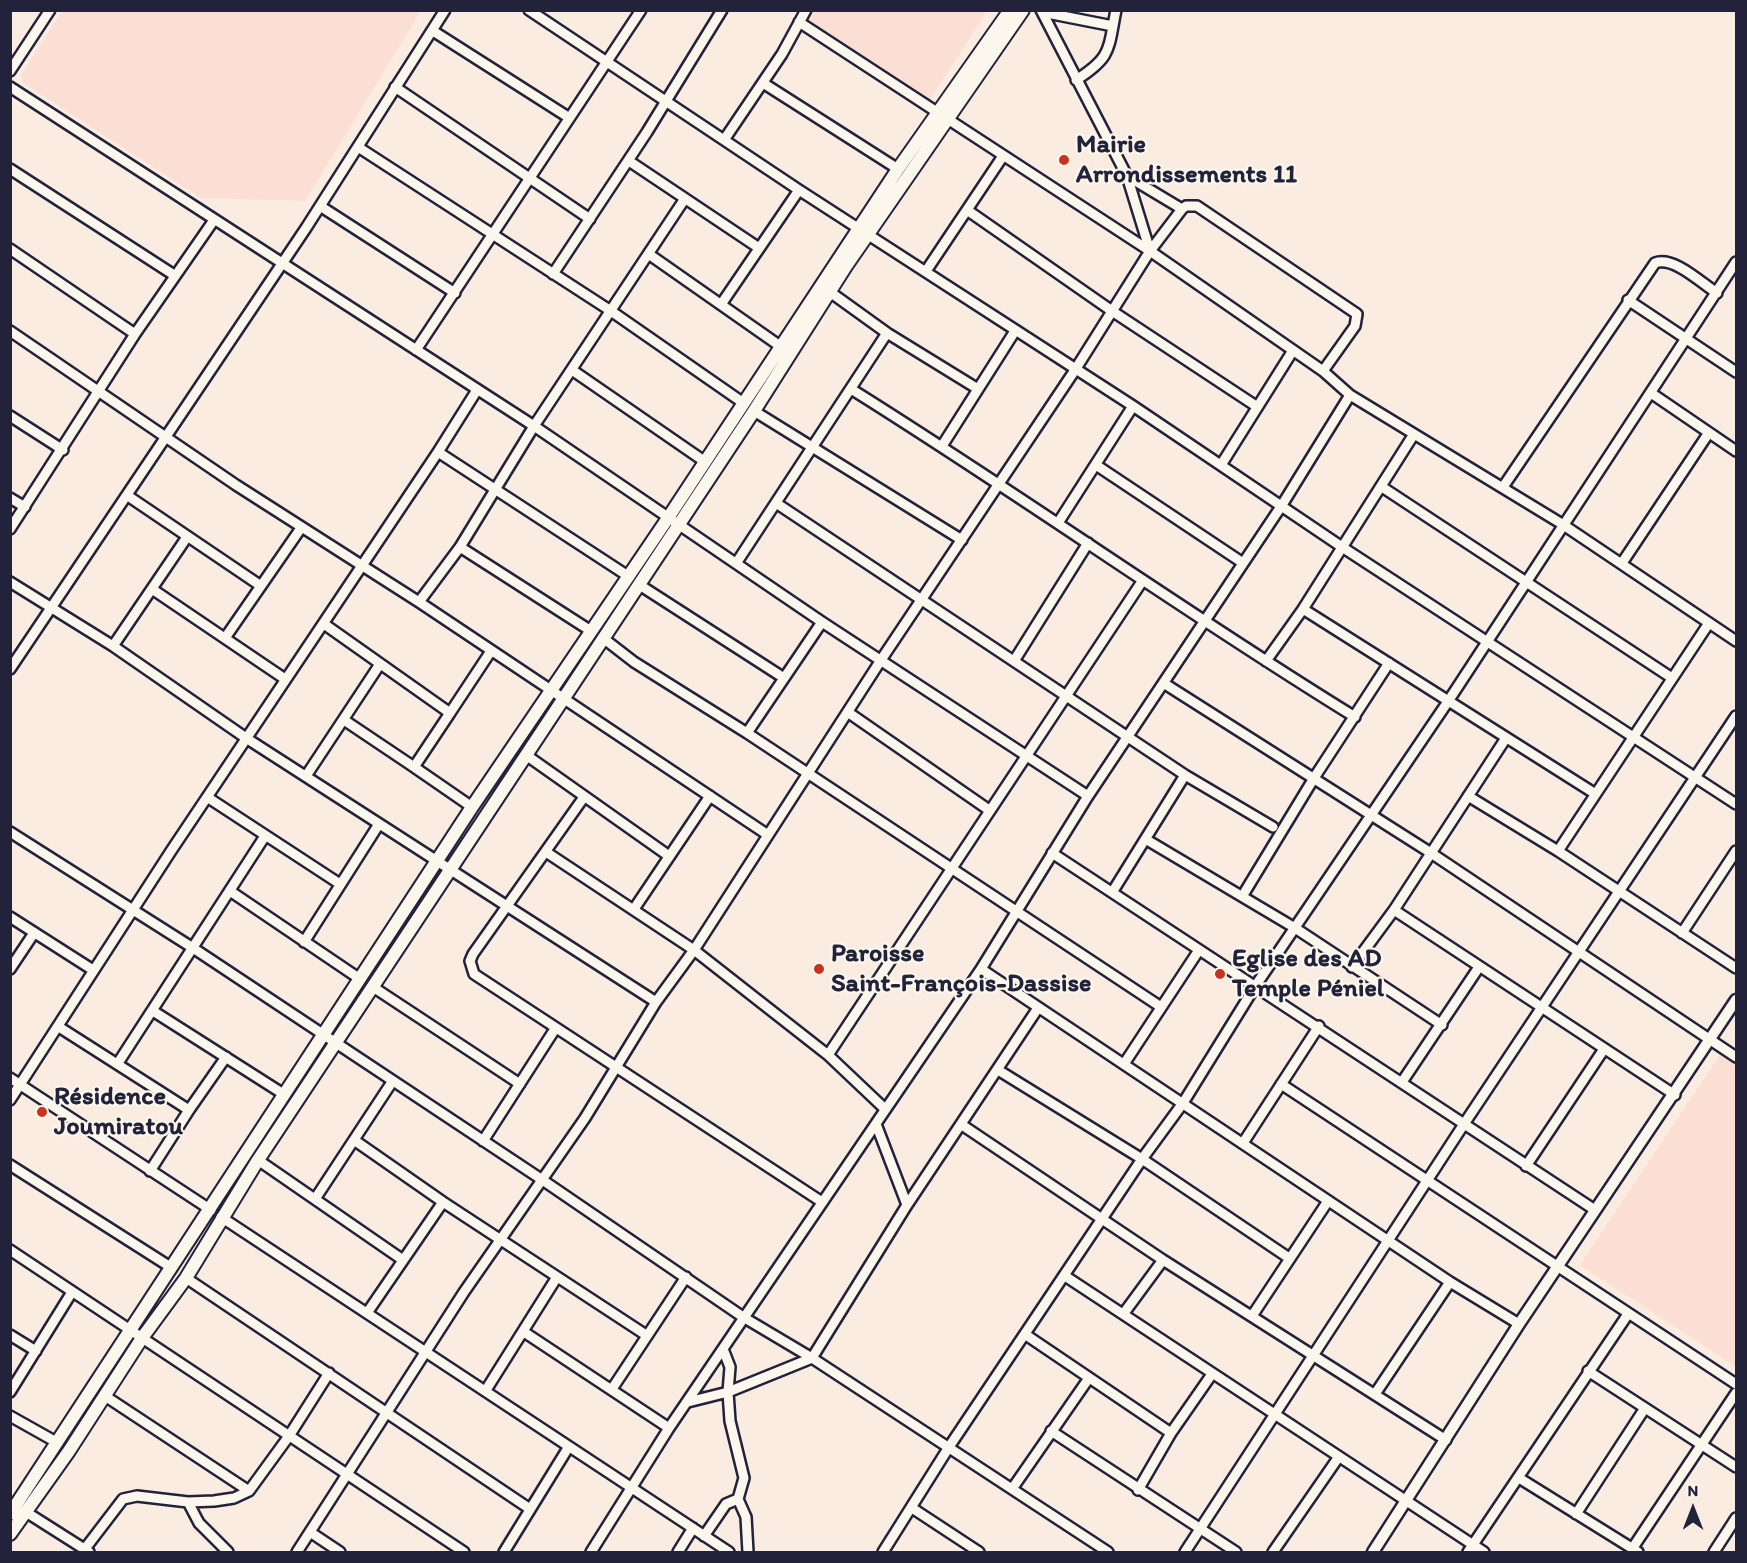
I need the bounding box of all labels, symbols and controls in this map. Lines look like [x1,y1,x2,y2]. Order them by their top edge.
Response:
place label: Mairie Arrondissements 11 [1076,129,1297,190]
marker: Mairie Arrondissements 11 [1057,153,1071,167]
place label: Paroisse Saint-François-Dassise [831,938,1091,1000]
place label: Eglise des AD Temple Péniel [1232,943,1384,1005]
marker: Paroisse Saint-François-Dassise [812,962,826,976]
marker: Eglise des AD Temple Péniel [1213,967,1227,981]
place label: Résidence Joumiratou [54,1081,183,1142]
marker: Résidence Joumiratou [35,1105,49,1119]
north arrow [1663,1479,1723,1539]
text: N [1688,1481,1698,1500]

